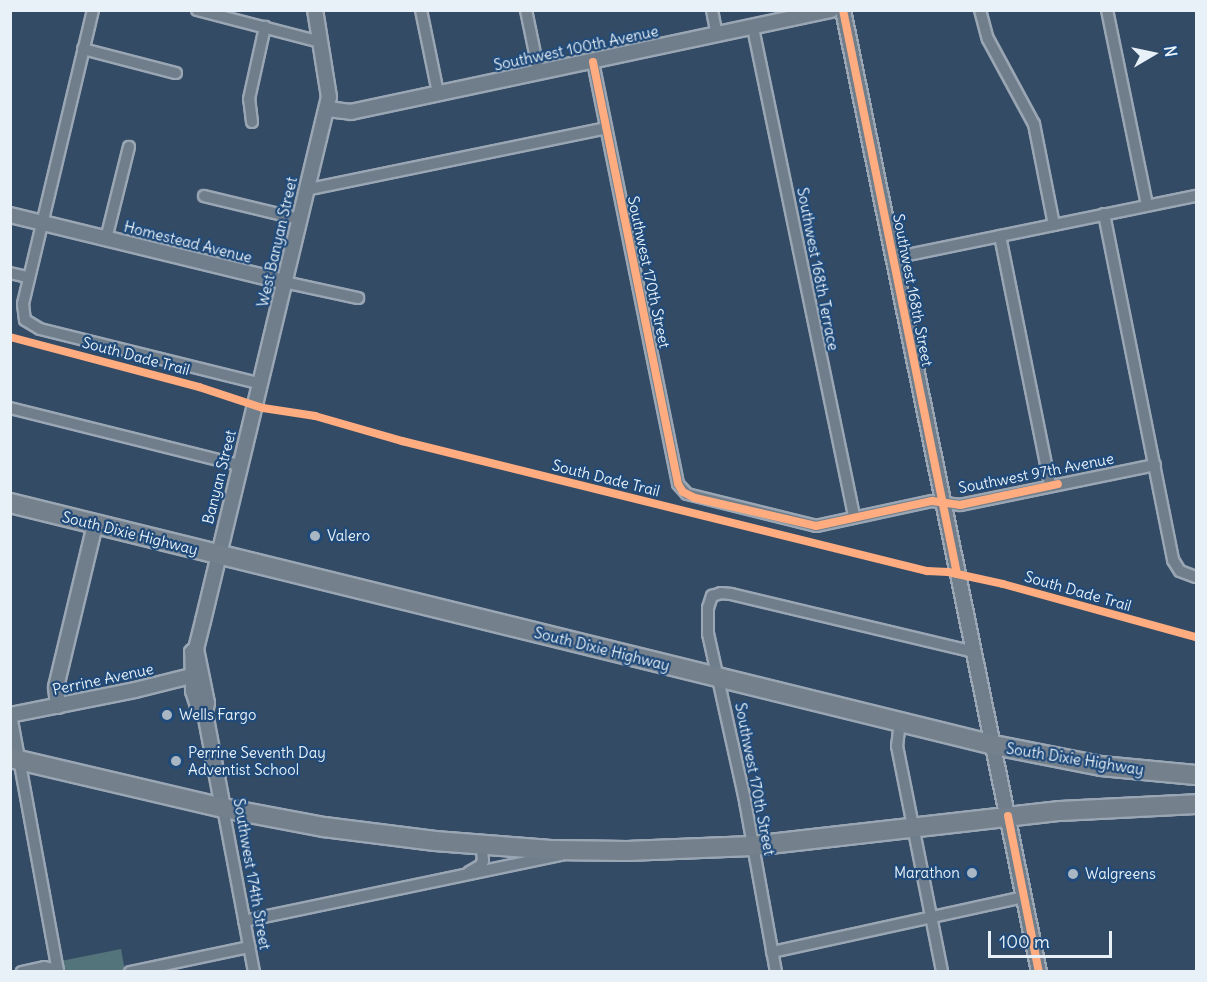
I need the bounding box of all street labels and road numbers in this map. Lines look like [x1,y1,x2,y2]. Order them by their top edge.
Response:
street label: Southwest 100th Avenue [492,22,660,74]
street label: West Banyan Street [253,175,301,309]
street label: Southwest 168th Terrace [793,186,843,352]
street label: Southwest 170th Street [624,194,674,350]
street label: Southwest 168th Street [889,212,937,368]
street label: Homestead Avenue [122,217,254,267]
street label: South Dade Trail [80,333,192,379]
street label: Banyan Street [199,428,239,526]
street label: Southwest 97th Avenue [957,449,1115,497]
street label: South Dade Trail [550,456,662,500]
street label: South Dixie Highway [60,507,200,559]
street label: South Dade Trail [1022,567,1134,615]
street label: South Dixie Highway [532,623,672,675]
street label: Perrine Avenue [51,660,155,698]
street label: Southwest 170th Street [731,701,779,857]
street label: South Dixie Highway [1005,739,1145,779]
street label: Southwest 174th Street [230,797,274,951]

